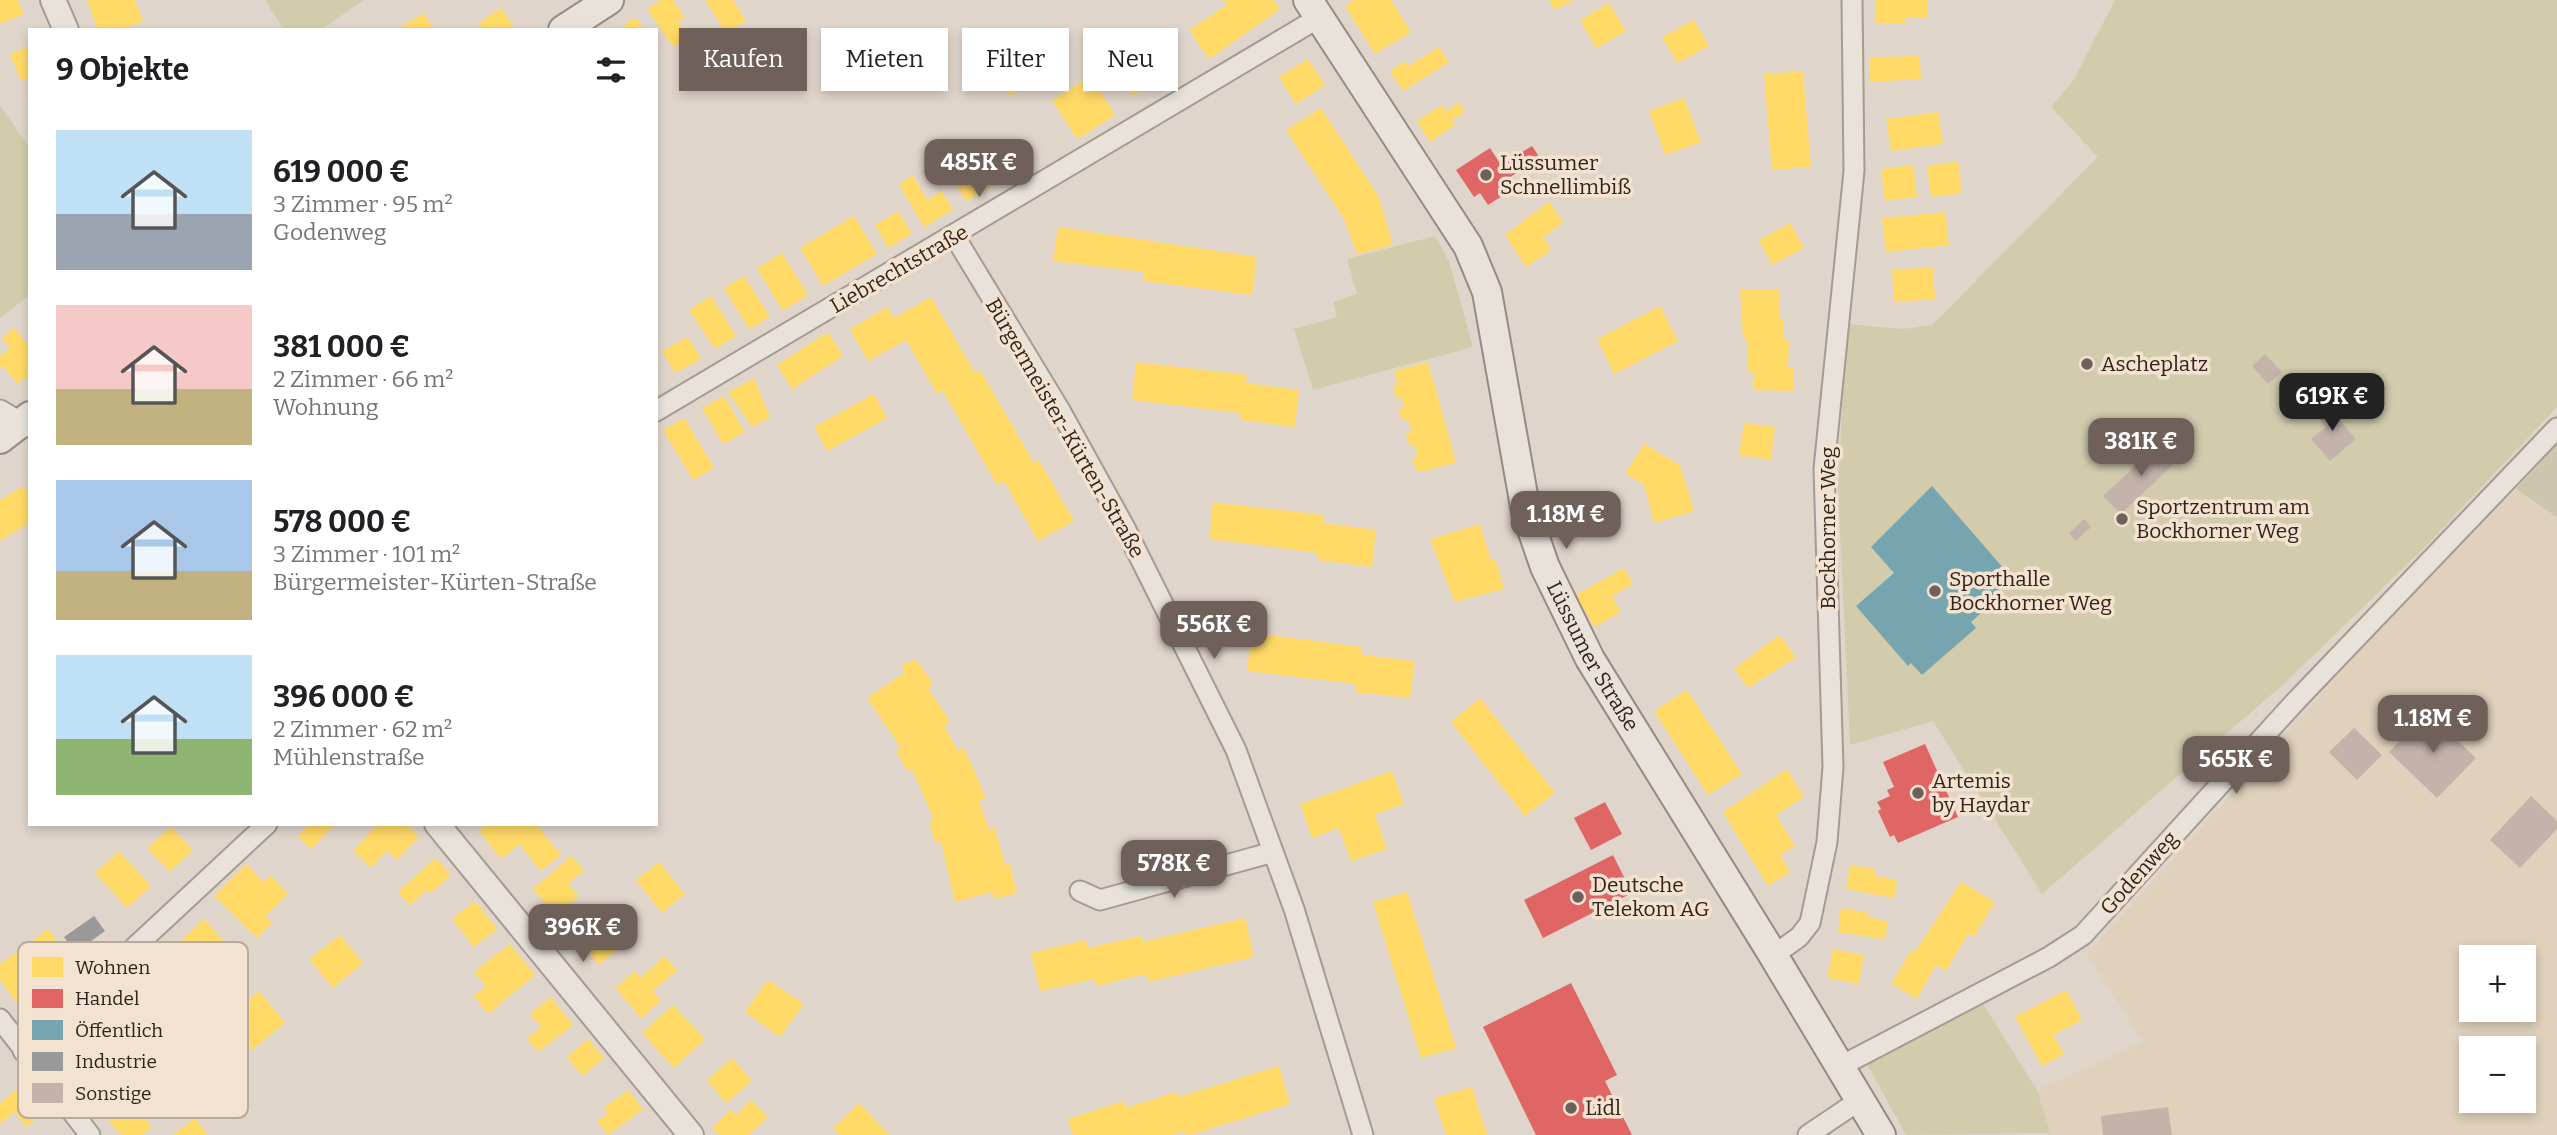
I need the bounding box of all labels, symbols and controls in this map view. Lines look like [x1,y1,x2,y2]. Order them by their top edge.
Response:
chip: Kaufen [679,28,807,91]
chip: Mieten [821,28,948,91]
chip: Filter [962,28,1069,91]
chip: Neu [1083,28,1178,91]
icon: filters [592,51,630,89]
text: 9 Objekte [56,52,189,88]
pin: 485K € [922,140,1036,199]
text: 485K € [940,148,1018,176]
place label: Lüssumer Schnellimbiß [1500,150,1631,200]
text: 619 000 € [273,154,410,190]
icon: home [112,158,196,242]
marker: Lüssumer Schnellimbiß [1478,167,1494,183]
text: 3 Zimmer · 95 m² [273,190,453,218]
text: Godenweg [273,218,387,246]
street label: Liebrechtstraße [825,219,973,319]
street label: Bürgermeister-Kürten-Straße [980,293,1150,563]
text: 381 000 € [273,329,410,365]
icon: home [112,333,196,417]
place label: Ascheplatz [2101,351,2208,377]
marker: Ascheplatz [2079,356,2095,372]
text: 2 Zimmer · 66 m² [273,365,453,393]
pin: 619K € [2275,374,2389,433]
text: 619K € [2295,382,2369,410]
text: Wohnung [273,393,379,421]
pin: 381K € [2084,419,2198,478]
text: 381K € [2104,427,2178,455]
street label: Bockhorner Weg [1815,446,1841,609]
pin: 1.18M € [1501,491,1631,551]
place label: Sportzentrum am Bockhorner Weg [2136,494,2310,544]
text: 1.18M € [1527,500,1605,528]
text: 578 000 € [273,504,411,540]
icon: home [112,508,196,592]
marker: Sportzentrum am Bockhorner Weg [2114,511,2130,527]
text: 3 Zimmer · 101 m² [273,540,460,568]
place label: Sporthalle Bockhorner Weg [1949,566,2112,616]
text: Bürgermeister-Kürten-Straße [273,568,597,596]
street label: Lüssumer Straße [1541,577,1644,736]
marker: Sporthalle Bockhorner Weg [1927,583,1943,599]
pin: 556K € [1157,602,1271,661]
text: 556K € [1176,610,1252,638]
text: 396 000 € [273,679,415,715]
icon: home [112,683,196,767]
pin: 1.18M € [2368,696,2498,755]
text: 1.18M € [2394,704,2472,732]
text: 2 Zimmer · 62 m² [273,715,452,743]
pin: 565K € [2179,736,2293,796]
text: Mühlenstraße [273,743,425,771]
text: 565K € [2198,745,2274,773]
place label: Artemis by Haydar [1932,768,2030,818]
marker: Artemis by Haydar [1910,785,1926,801]
street label: Godenweg [2095,826,2184,920]
pin: 578K € [1117,841,1231,900]
text: 578K € [1137,849,1211,877]
place label: Deutsche Telekom AG [1592,872,1710,922]
marker: Deutsche Telekom AG [1570,889,1586,905]
pin: 396K € [526,904,640,964]
text: 396K € [544,913,622,941]
legend [18,942,248,1118]
map controls [2459,945,2536,1113]
button: + [2459,945,2536,1022]
text: Wohnen [75,956,150,979]
text: Handel [75,987,139,1010]
text: Öffentlich [75,1019,163,1042]
button: − [2459,1036,2536,1113]
text: Industrie [75,1050,157,1073]
text: Sonstige [75,1082,151,1105]
place label: Lidl [1585,1095,1621,1121]
marker: Lidl [1563,1100,1579,1116]

